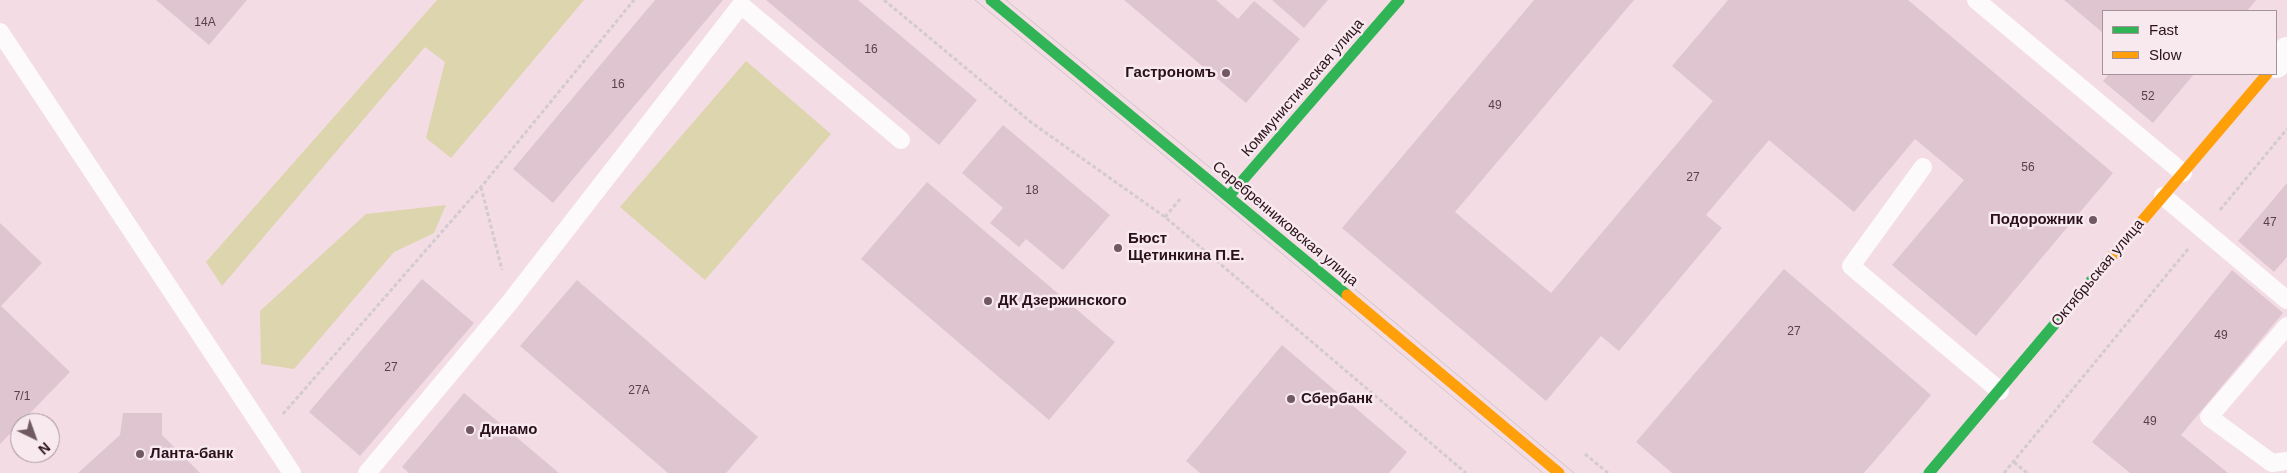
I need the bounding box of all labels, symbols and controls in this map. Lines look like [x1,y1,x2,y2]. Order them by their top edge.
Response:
legend [2102,10,2277,75]
street label: Коммунистическая улица [1238,15,1368,161]
house number: 14А [194,16,216,30]
text: Fast [2149,21,2178,38]
house number: 16 [864,43,878,57]
text: Slow [2149,46,2182,63]
place label: Гастрономъ [1125,64,1216,82]
marker: Гастрономъ [1220,67,1232,79]
house number: 16 [611,78,625,92]
house number: 52 [2141,90,2155,104]
house number: 49 [1488,99,1502,113]
street label: Серебренниковская улица [1208,158,1362,290]
house number: 56 [2021,161,2035,175]
house number: 27 [1686,171,1700,185]
house number: 18 [1025,184,1039,198]
place label: Подорожник [1990,211,2083,229]
marker: Подорожник [2087,214,2099,226]
street label: Октябрьская улица [2048,216,2148,330]
house number: 47 [2263,216,2277,230]
place label: Бюст Щетинкина П.Е. [1128,230,1244,265]
marker: Бюст Щетинкина П.Е. [1112,242,1124,254]
place label: ДК Дзержинского [998,292,1127,310]
marker: ДК Дзержинского [982,295,994,307]
house number: 27 [1787,325,1801,339]
house number: 49 [2214,329,2228,343]
house number: 27 [384,361,398,375]
house number: 27А [628,384,650,398]
house number: 7/1 [14,390,30,404]
place label: Сбербанк [1301,390,1373,408]
marker: Сбербанк [1285,393,1297,405]
north arrow [10,413,60,463]
house number: 49 [2143,415,2157,429]
place label: Динамо [480,421,537,439]
marker: Динамо [464,424,476,436]
text: N [35,439,53,458]
place label: Ланта-банк [150,445,233,463]
marker: Ланта-банк [134,448,146,460]

